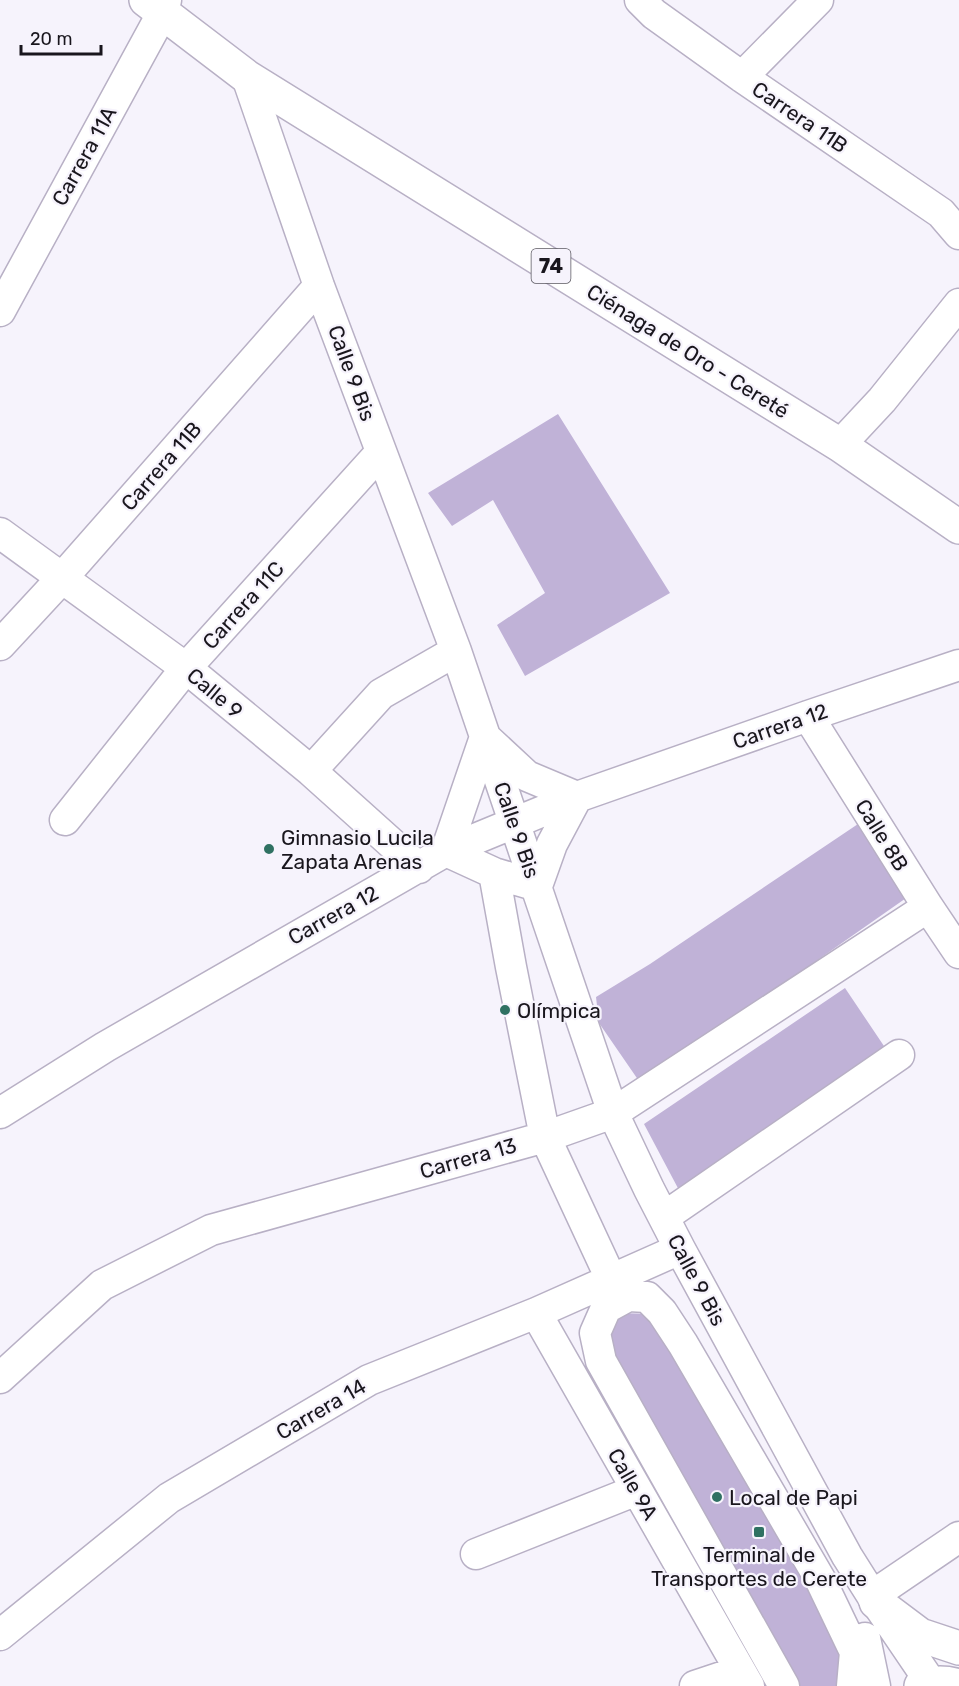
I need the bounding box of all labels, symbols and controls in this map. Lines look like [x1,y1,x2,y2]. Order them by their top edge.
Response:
scale bar [21,18,100,56]
text: 20 m [30,28,72,50]
street label: Carrera 11B [748,76,852,158]
street label: Carrera 11A [46,102,122,210]
road number: 74 [532,249,570,283]
street label: Ciénaga de Oro - Cereté [582,279,794,423]
street label: Calle 9 Bis [323,322,381,424]
street label: Carrera 11B [116,416,206,516]
street label: Carrera 11C [197,556,289,654]
street label: Calle 9 [182,662,248,724]
street label: Carrera 12 [729,698,831,754]
street label: Calle 9 Bis [489,779,545,881]
street label: Calle 8B [850,794,914,876]
place label: Gimnasio Lucila Zapata Arenas [281,825,434,874]
marker: Gimnasio Lucila Zapata Arenas [262,842,276,856]
street label: Carrera 12 [284,880,382,950]
place label: Olímpica [517,998,601,1023]
marker: Olímpica [498,1003,512,1017]
street label: Carrera 13 [417,1132,519,1184]
street label: Calle 9 Bis [662,1230,732,1330]
street label: Carrera 14 [272,1373,370,1445]
street label: Calle 9A [603,1444,663,1524]
place label: Local de Papi [729,1485,858,1510]
marker: Local de Papi [710,1490,724,1504]
marker: Terminal de Transportes de Cerete [752,1525,766,1539]
place label: Terminal de Transportes de Cerete [651,1542,867,1591]

